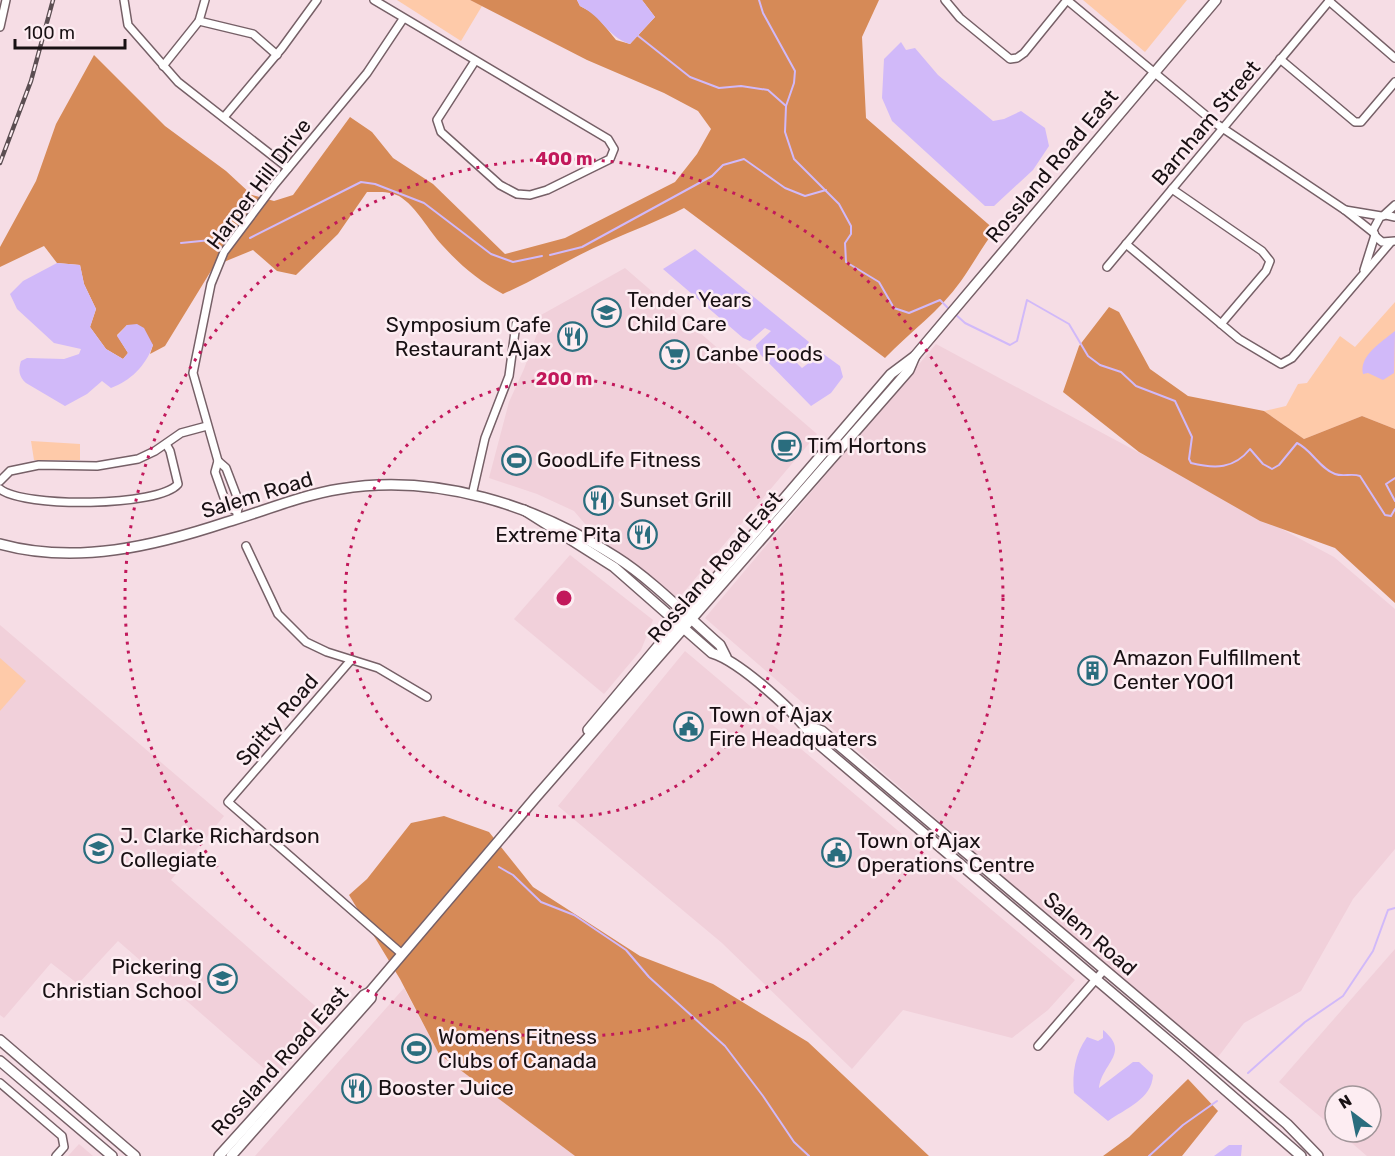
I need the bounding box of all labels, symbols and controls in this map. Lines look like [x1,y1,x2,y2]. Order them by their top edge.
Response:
scale bar [15,12,124,50]
text: 100 m [24,22,75,44]
street label: Barnham Street [1146,55,1265,190]
street label: Rossland Road East [980,84,1123,247]
street label: Harper Hill Drive [201,113,316,254]
text: 400 m [535,148,593,170]
place label: Tender Years Child Care [627,287,752,336]
school or university icon: Tender Years Child Care [590,296,622,328]
place label: Symposium Cafe Restaurant Ajax [386,312,551,361]
restaurant icon: Symposium Cafe Restaurant Ajax [556,321,588,353]
supermarket icon: Canbe Foods [659,338,691,370]
place label: Canbe Foods [696,341,823,366]
text: 200 m [536,368,592,390]
cafe icon: Tim Hortons [770,430,802,462]
place label: Tim Hortons [807,433,927,458]
sports icon: GoodLife Fitness [500,444,532,476]
place label: GoodLife Fitness [537,447,701,472]
street label: Salem Road [198,466,316,523]
restaurant icon: Sunset Grill [583,484,615,516]
street label: Rossland Road East [642,486,787,647]
place label: Sunset Grill [620,487,732,512]
restaurant icon: Extreme Pita [626,519,658,551]
place label: Extreme Pita [495,522,621,547]
centre of rings [554,588,574,608]
place label: Amazon Fulfillment Center YOO1 [1113,645,1301,694]
building icon: Amazon Fulfillment Center YOO1 [1076,654,1108,686]
street label: Spitty Road [230,669,323,771]
place label: Town of Ajax Fire Headquaters [709,702,877,751]
public building icon: Town of Ajax Fire Headquaters [672,711,704,743]
place label: J. Clarke Richardson Collegiate [120,823,320,872]
place label: Town of Ajax Operations Centre [857,828,1035,877]
school or university icon: J. Clarke Richardson Collegiate [83,832,115,864]
public building icon: Town of Ajax Operations Centre [820,837,852,869]
street label: Salem Road [1039,886,1142,981]
place label: Pickering Christian School [42,954,202,1003]
school or university icon: Pickering Christian School [207,963,239,995]
street label: Rossland Road East [206,981,353,1140]
place label: Womens Fitness Clubs of Canada [438,1024,597,1073]
sports icon: Womens Fitness Clubs of Canada [401,1033,433,1065]
restaurant icon: Booster Juice [341,1072,373,1104]
place label: Booster Juice [378,1075,514,1100]
north arrow [1323,1084,1383,1144]
text: N [1335,1091,1355,1113]

